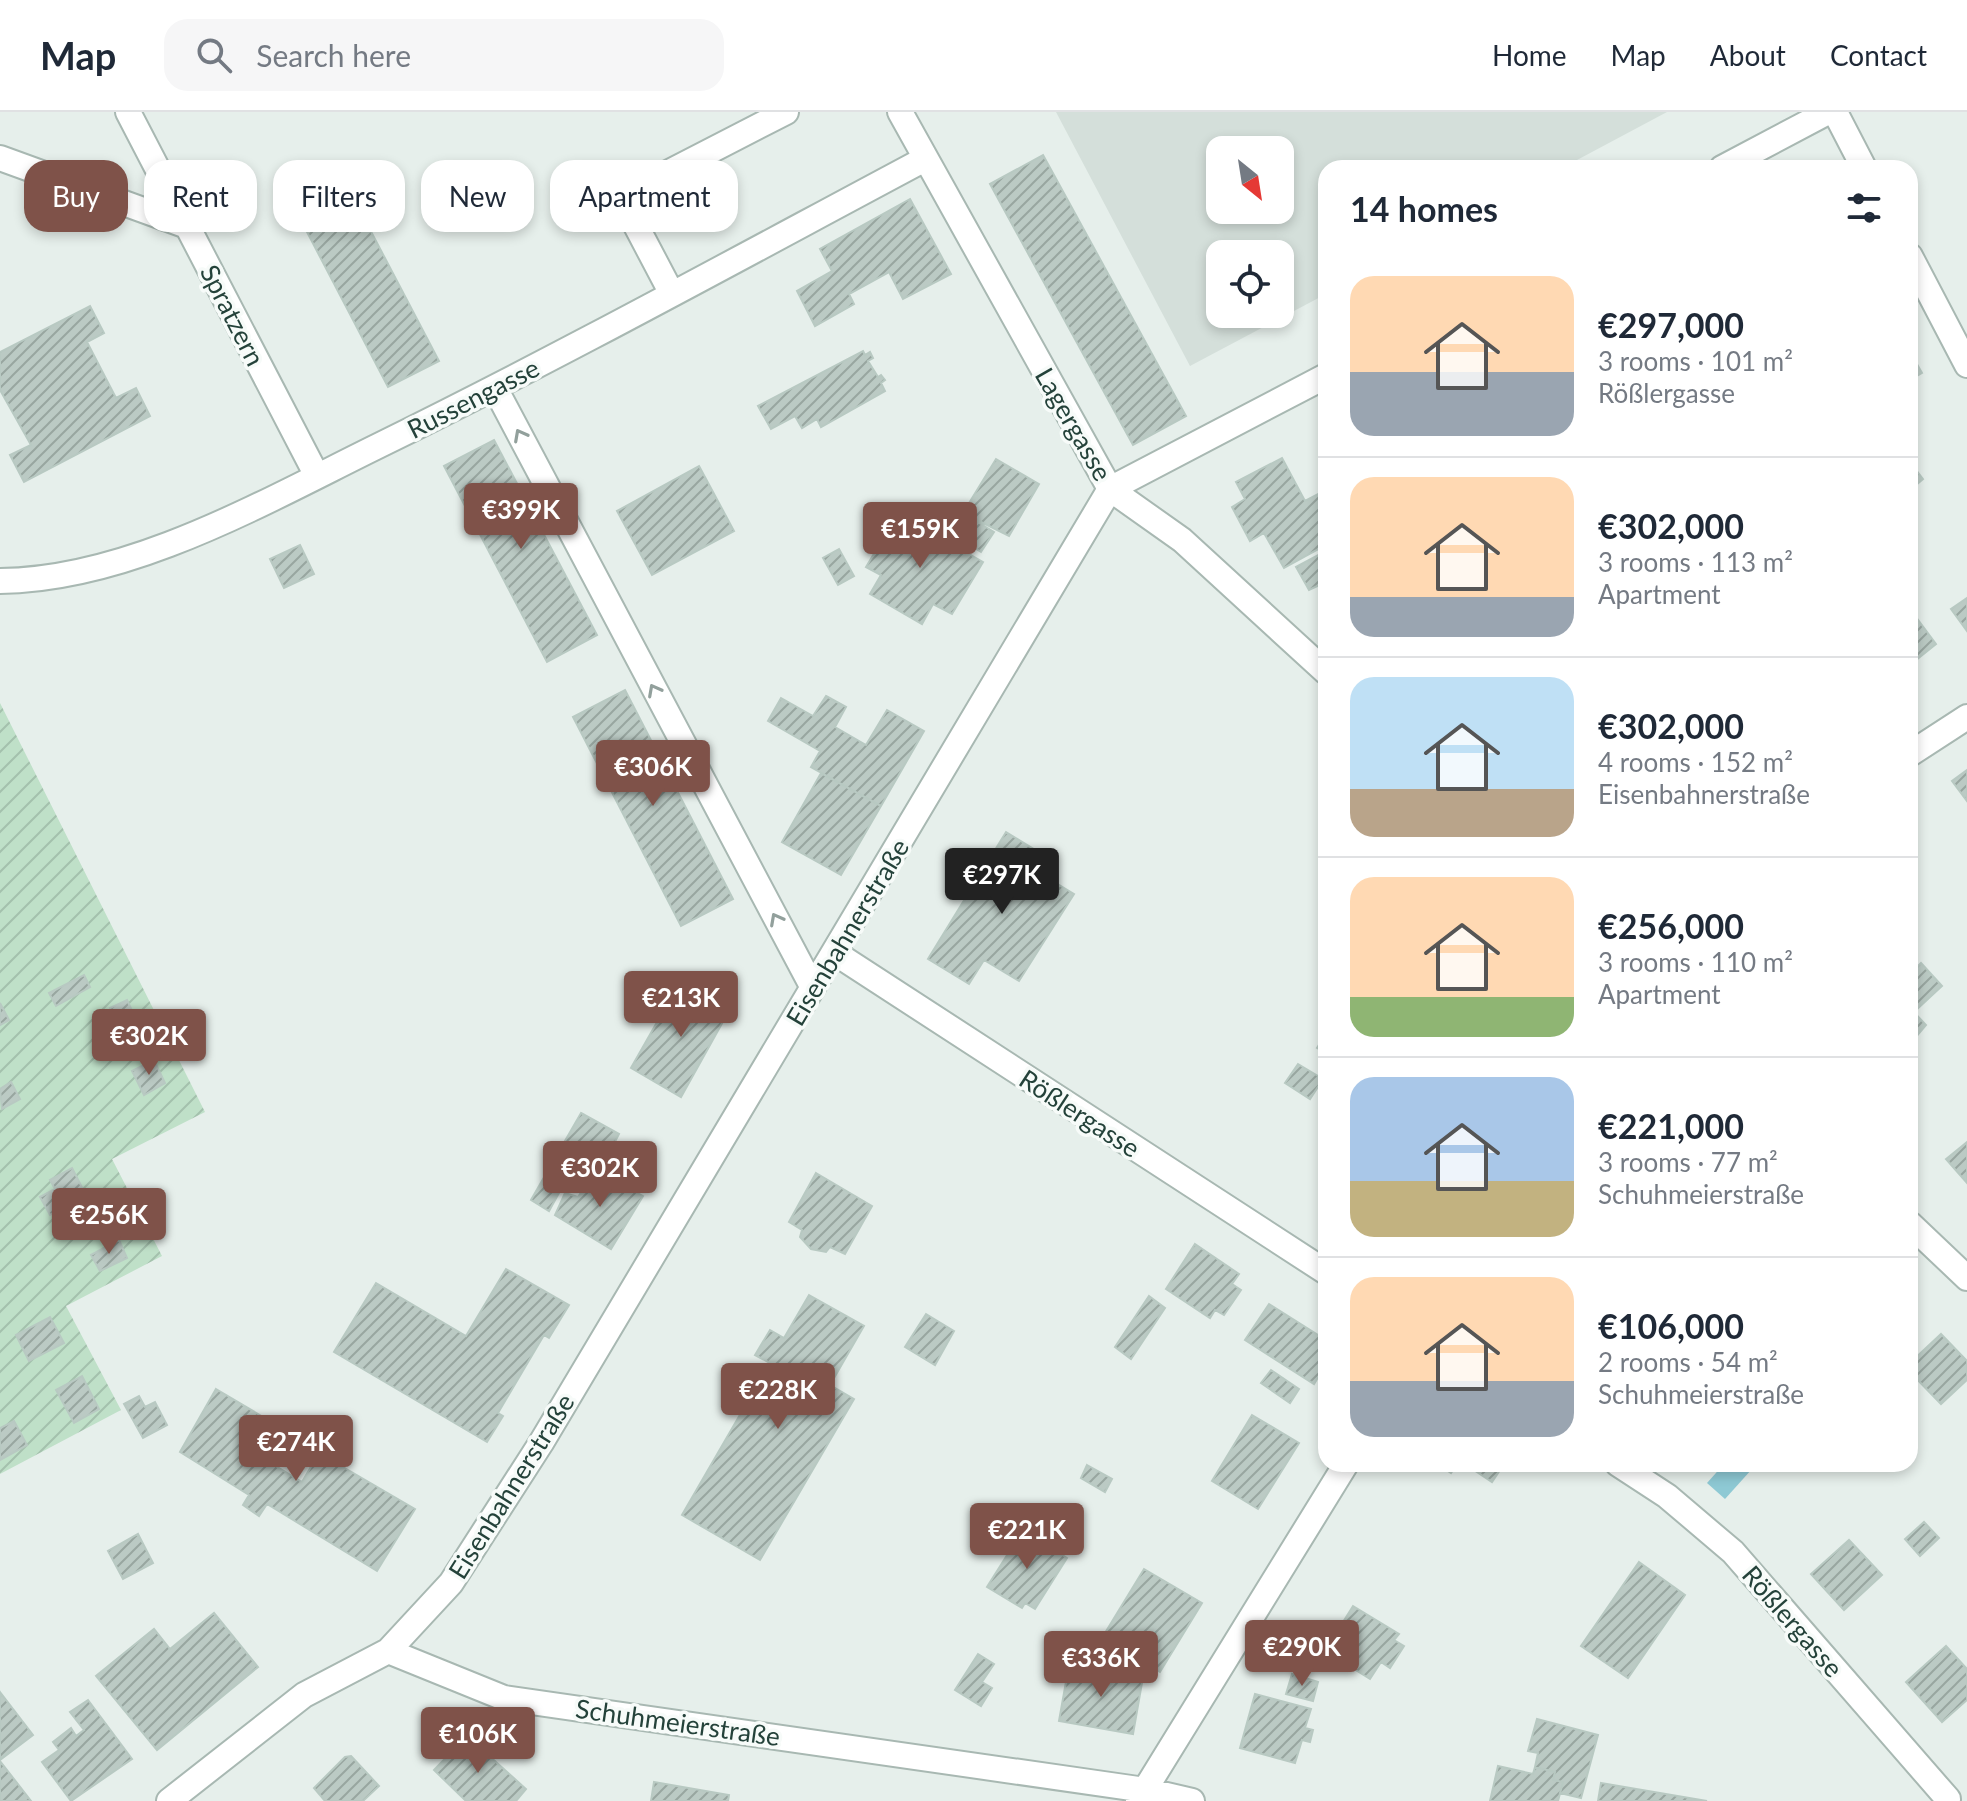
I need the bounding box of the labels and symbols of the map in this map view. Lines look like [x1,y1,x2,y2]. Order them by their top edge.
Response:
north arrow [1206,136,1294,224]
street label: Spratzern [194,259,272,371]
street label: Russengasse [402,351,544,445]
street label: Lagergasse [1029,362,1119,486]
one-way arrow [514,429,529,443]
pin: €399K [465,483,577,551]
pin: €159K [864,502,976,570]
one-way arrow [649,683,664,698]
pin: €306K [597,740,709,808]
street label: Eisenbahnerstraße [779,833,915,1031]
pin: €297K [946,848,1058,916]
one-way arrow [770,914,786,928]
pin: €213K [625,971,737,1039]
pin: €302K [93,1009,205,1077]
street label: Rößlergasse [1014,1062,1146,1164]
pin: €302K [544,1141,656,1209]
pin: €256K [53,1188,165,1256]
pin: €228K [722,1363,834,1431]
street label: Eisenbahnerstraße [441,1388,581,1584]
pin: €274K [240,1415,352,1483]
pin: €221K [971,1503,1083,1571]
street label: Rößlergasse [1736,1559,1850,1683]
pin: €290K [1246,1620,1358,1688]
pin: €336K [1045,1631,1157,1699]
street label: Schuhmeierstraße [574,1692,782,1752]
pin: €106K [422,1707,534,1775]

